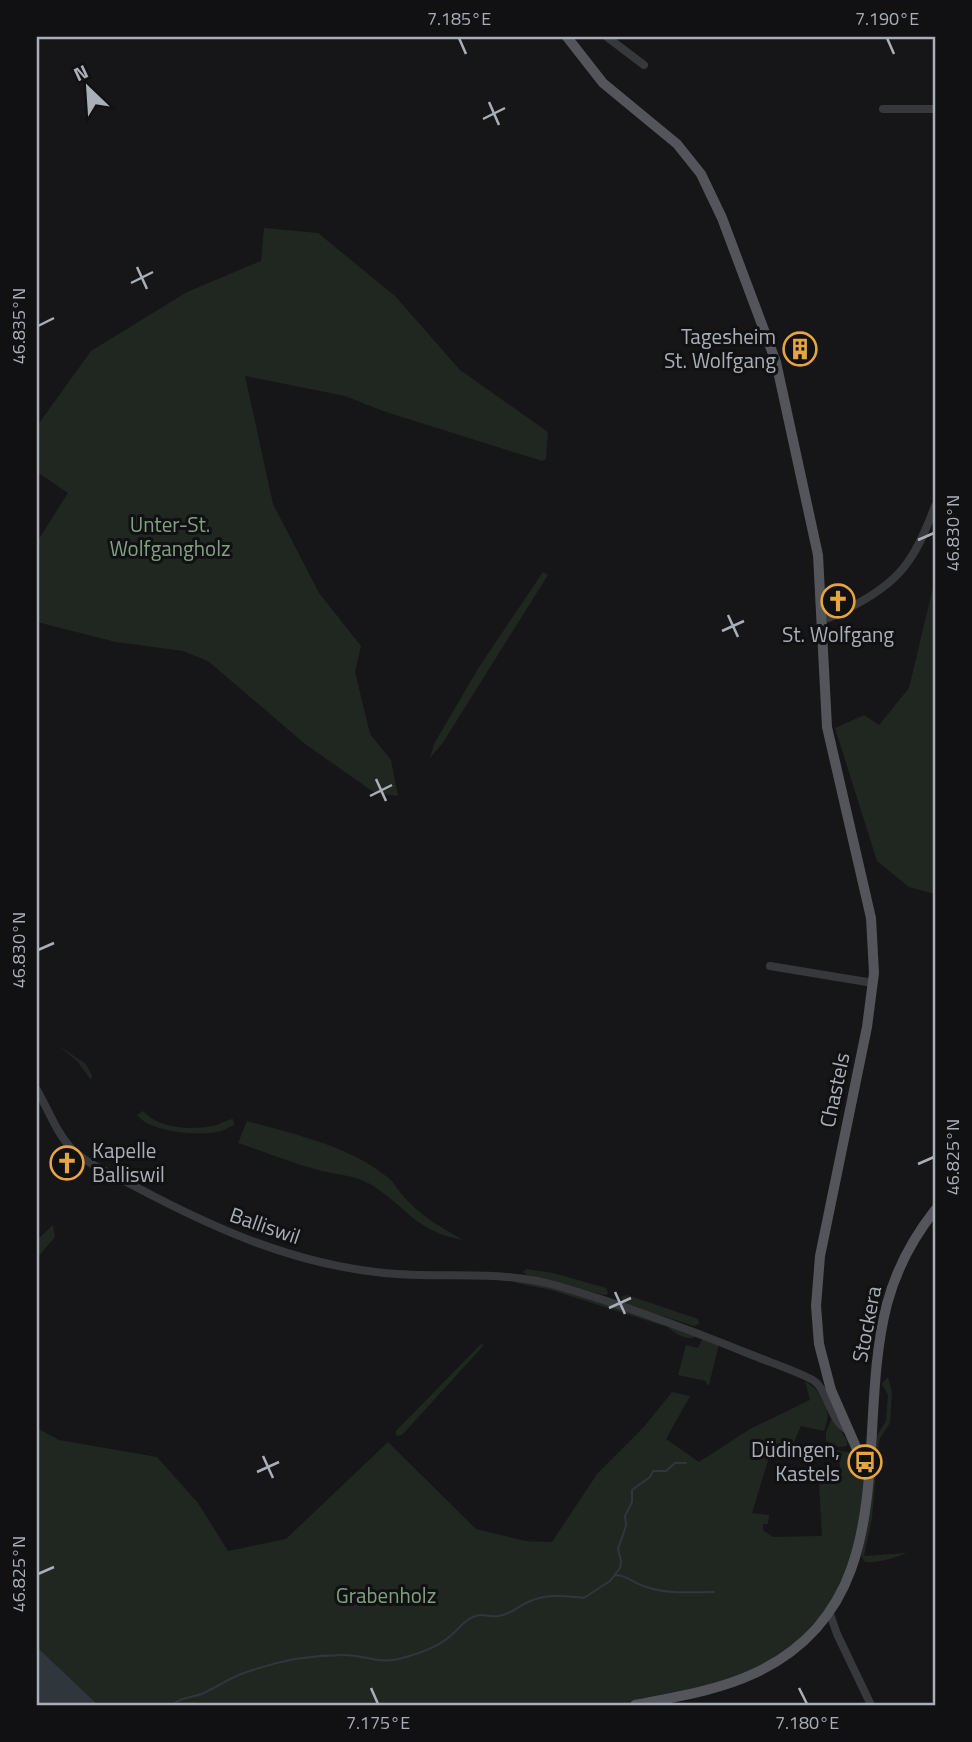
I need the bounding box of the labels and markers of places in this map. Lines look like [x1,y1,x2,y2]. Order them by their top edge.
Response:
place label: Tagesheim St. Wolfgang [664,320,776,376]
building icon: Tagesheim St. Wolfgang [781,330,819,368]
church icon: St. Wolfgang [819,582,857,620]
place label: St. Wolfgang [782,618,894,650]
place label: Kapelle Balliswil [92,1134,165,1190]
church icon: Kapelle Balliswil [48,1144,86,1182]
place label: Düdingen, Kastels [751,1433,840,1489]
bus stop icon: Düdingen, Kastels [846,1443,884,1481]

